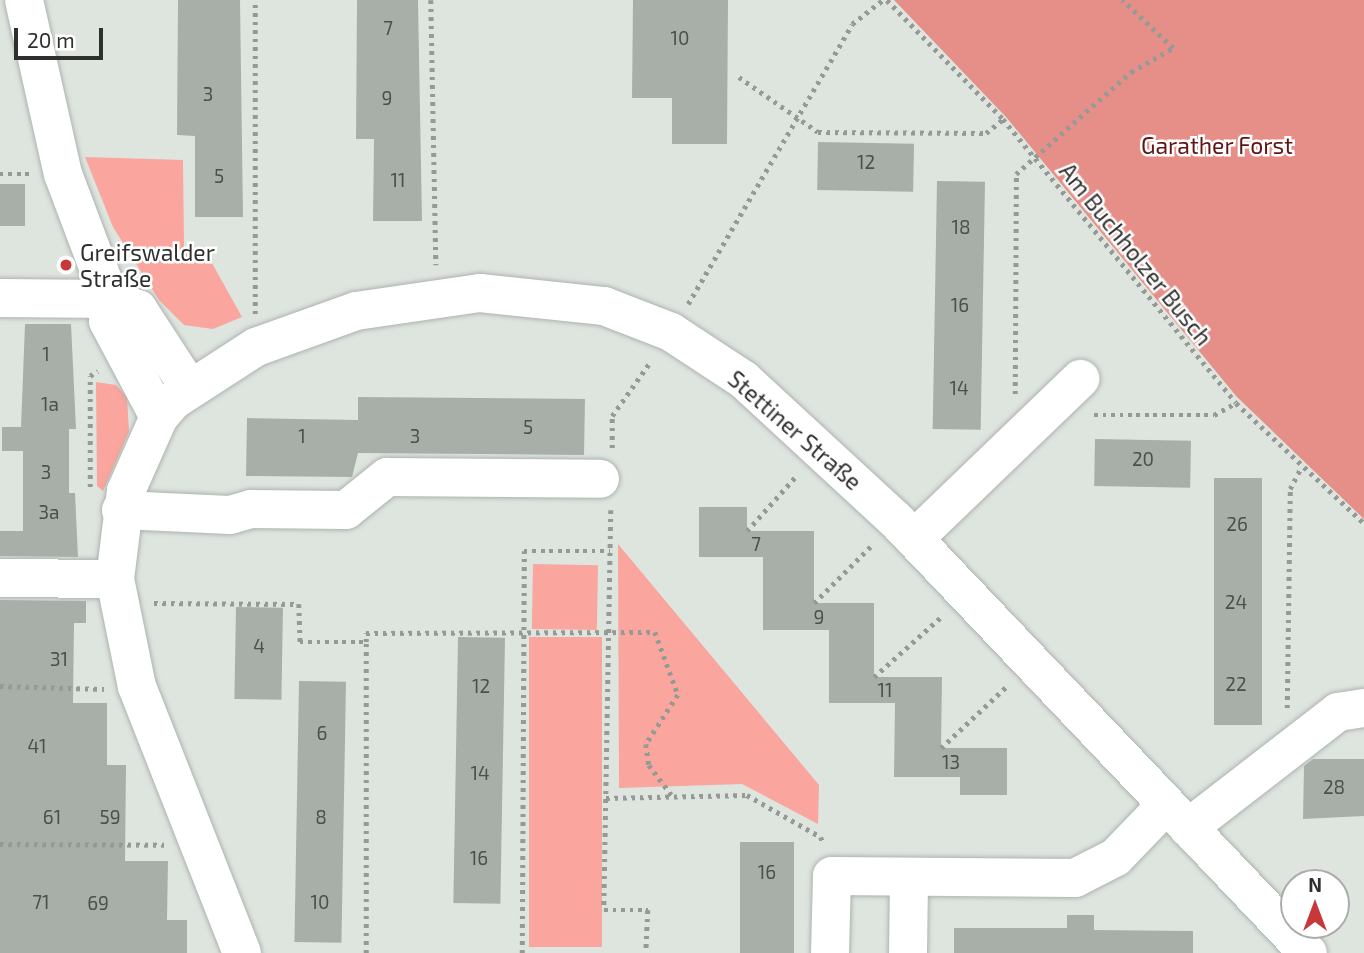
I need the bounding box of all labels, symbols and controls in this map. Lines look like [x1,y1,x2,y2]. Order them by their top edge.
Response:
scale bar [18,14,107,58]
house number: 7 [383,17,393,39]
text: 20 m [27,27,75,52]
house number: 10 [670,27,690,49]
house number: 3 [203,83,213,105]
house number: 9 [382,87,392,109]
park label: Garather Forst [1141,131,1293,159]
house number: 12 [857,151,875,173]
street label: Am Buchholzer Busch [1054,157,1218,351]
house number: 5 [214,165,224,187]
house number: 11 [390,169,406,191]
house number: 18 [951,216,971,238]
place label: Greifswalder Straße [80,238,215,292]
marker: Greifswalder Straße [58,257,74,273]
house number: 16 [951,294,969,316]
house number: 1 [42,343,50,365]
street label: Stettiner Straße [722,364,868,496]
house number: 14 [949,377,969,399]
house number: 1a [41,393,59,415]
house number: 5 [523,416,533,438]
house number: 1 [298,425,306,447]
house number: 3 [410,425,420,447]
house number: 20 [1132,448,1154,470]
house number: 3 [41,461,51,483]
house number: 3a [39,501,59,523]
house number: 26 [1226,513,1248,535]
house number: 7 [751,533,761,555]
house number: 24 [1225,591,1247,613]
house number: 9 [814,606,824,628]
house number: 4 [253,635,265,657]
house number: 31 [50,648,68,670]
house number: 22 [1225,673,1247,695]
house number: 12 [472,675,490,697]
house number: 11 [877,679,893,701]
house number: 6 [317,722,327,744]
house number: 41 [27,735,47,757]
house number: 13 [942,751,960,773]
house number: 14 [470,762,490,784]
house number: 28 [1323,776,1345,798]
house number: 61 [43,806,61,828]
house number: 59 [99,806,121,828]
house number: 8 [315,806,327,828]
house number: 16 [470,847,488,869]
house number: 16 [758,861,776,883]
north arrow [1280,869,1350,939]
text: N [1308,873,1322,896]
house number: 71 [32,891,50,913]
house number: 10 [310,891,330,913]
house number: 69 [87,892,109,914]

